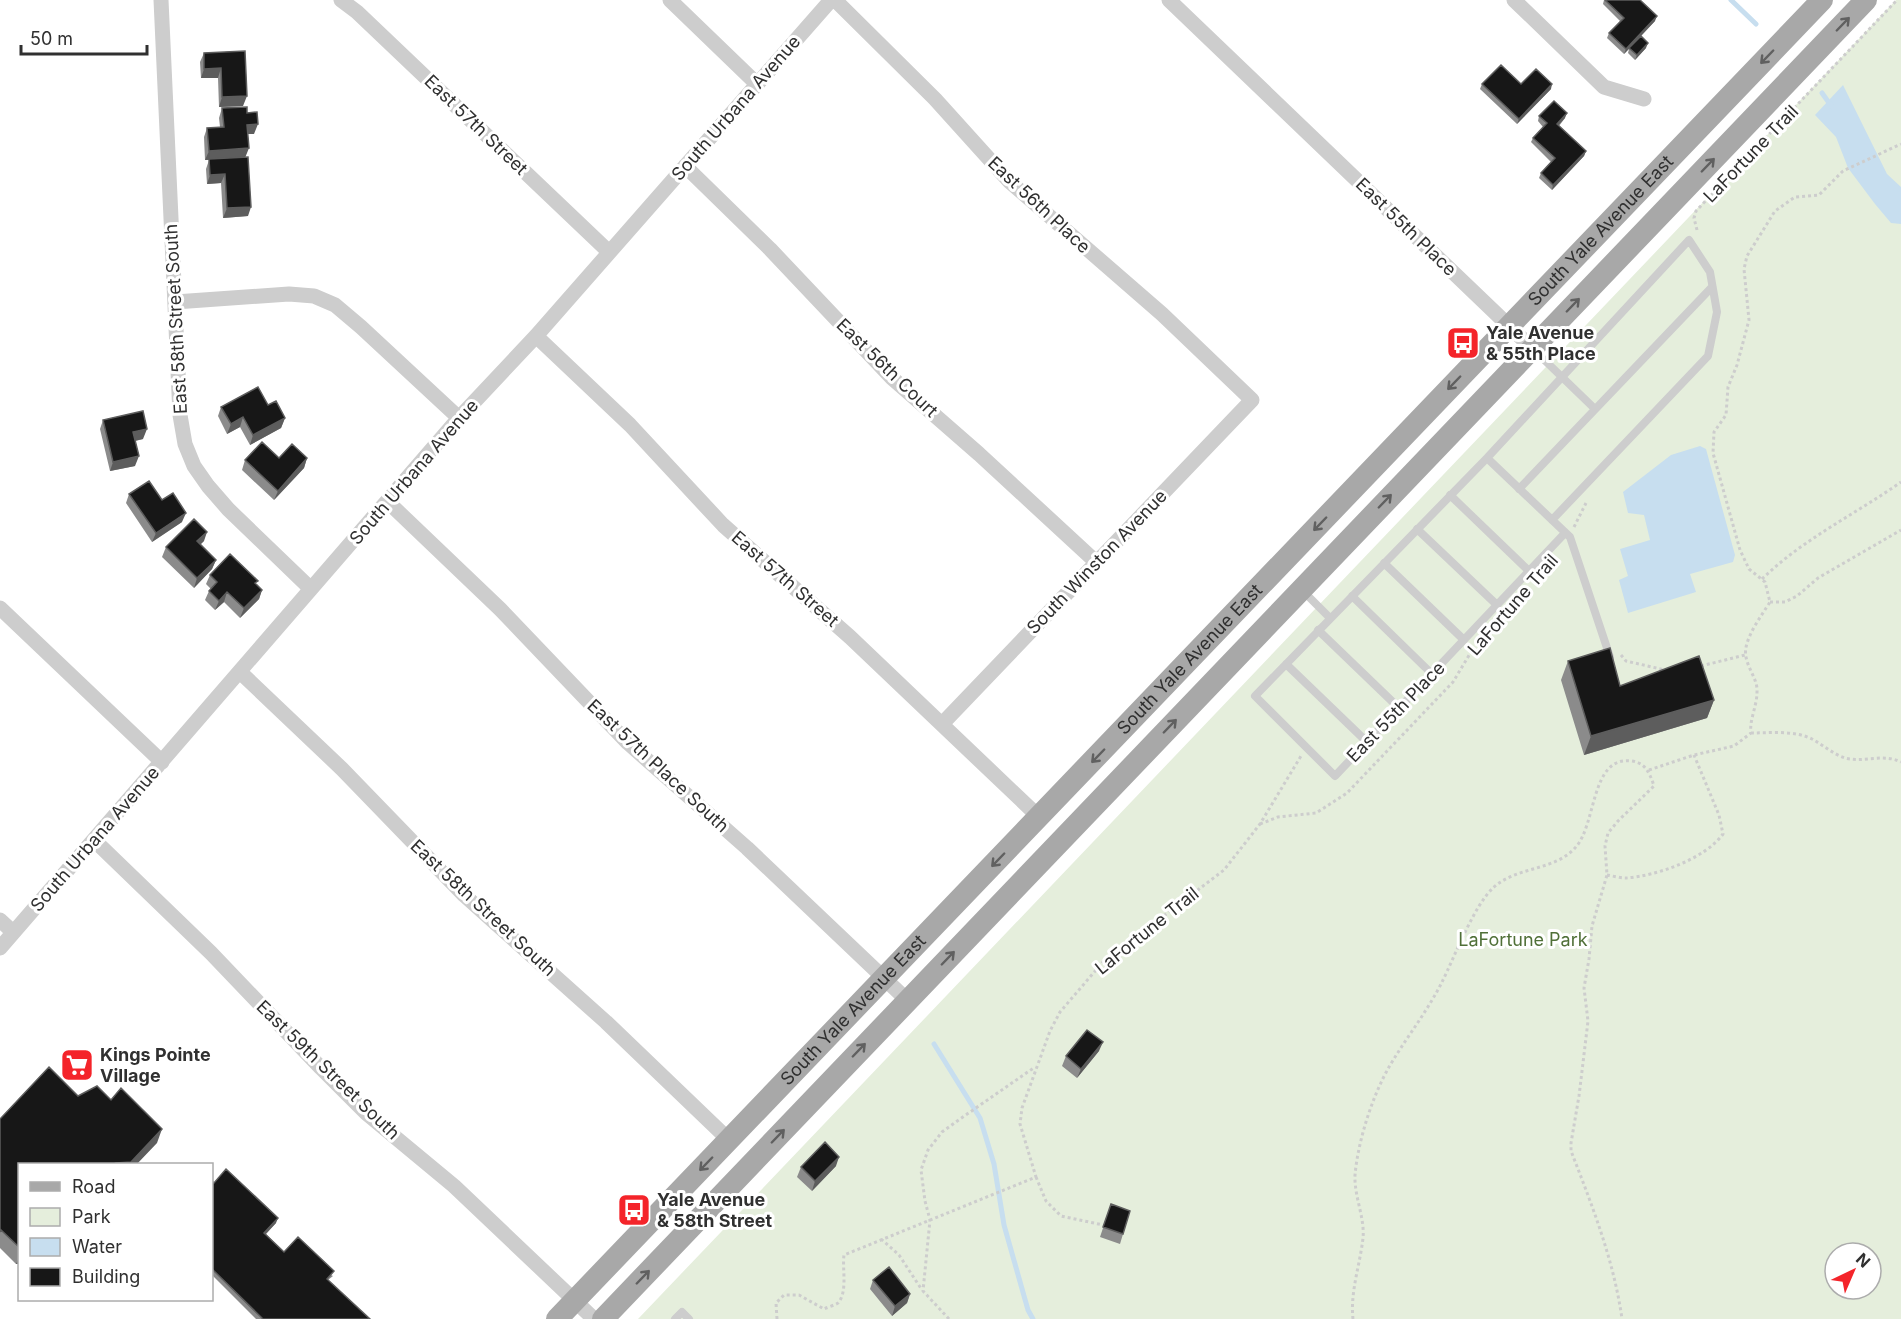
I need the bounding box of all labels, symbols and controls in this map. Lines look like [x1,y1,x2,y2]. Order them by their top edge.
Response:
one-way arrow [1836,17,1850,32]
scale bar [21,18,147,56]
text: 50 m [30,28,73,49]
street label: South Urbana Avenue [667,31,804,185]
one-way arrow [1760,50,1774,65]
street label: East 57th Street [421,70,532,179]
street label: LaFortune Trail [1699,101,1802,207]
street label: South Yale Avenue East [1524,151,1677,310]
street label: East 56th Place [984,152,1095,257]
one-way arrow [1701,157,1715,172]
street label: East 55th Place [1352,173,1461,280]
street label: East 58th Street South [160,223,191,415]
one-way arrow [1566,298,1580,313]
street label: East 56th Court [832,314,942,421]
place label: Yale Avenue & 55th Place [1486,322,1596,364]
bus stop icon: Yale Avenue & 55th Place [1445,325,1481,361]
one-way arrow [1447,375,1462,390]
street label: South Urbana Avenue [345,395,482,549]
street label: South Winston Avenue [1022,485,1171,638]
one-way arrow [1378,494,1393,509]
one-way arrow [1312,516,1327,531]
street label: East 57th Street [728,526,843,631]
street label: LaFortune Trail [1463,550,1562,659]
street label: South Yale Avenue East [1112,579,1266,739]
street label: East 55th Place [1342,657,1449,766]
street label: East 57th Place South [583,695,733,837]
one-way arrow [1162,719,1177,734]
one-way arrow [1090,748,1105,763]
street label: South Urbana Avenue [26,762,163,916]
street label: East 58th Street South [407,835,560,980]
one-way arrow [991,852,1005,867]
street label: LaFortune Trail [1091,882,1203,979]
park label: LaFortune Park [1458,929,1588,950]
street label: South Yale Avenue East [776,930,930,1089]
one-way arrow [940,951,954,966]
street label: East 59th Street South [252,996,404,1143]
one-way arrow [852,1043,867,1058]
place label: Kings Pointe Village [100,1044,211,1086]
supermarket icon: Kings Pointe Village [59,1047,95,1083]
one-way arrow [771,1128,785,1143]
one-way arrow [699,1157,713,1172]
legend [18,1163,213,1301]
text: Road [72,1176,115,1197]
place label: Yale Avenue & 58th Street [657,1189,772,1231]
bus stop icon: Yale Avenue & 58th Street [616,1192,652,1228]
text: Park [72,1206,111,1227]
text: Water [72,1236,122,1257]
north arrow [1823,1241,1883,1301]
text: N [1852,1249,1875,1272]
text: Building [72,1266,140,1287]
one-way arrow [636,1269,650,1284]

